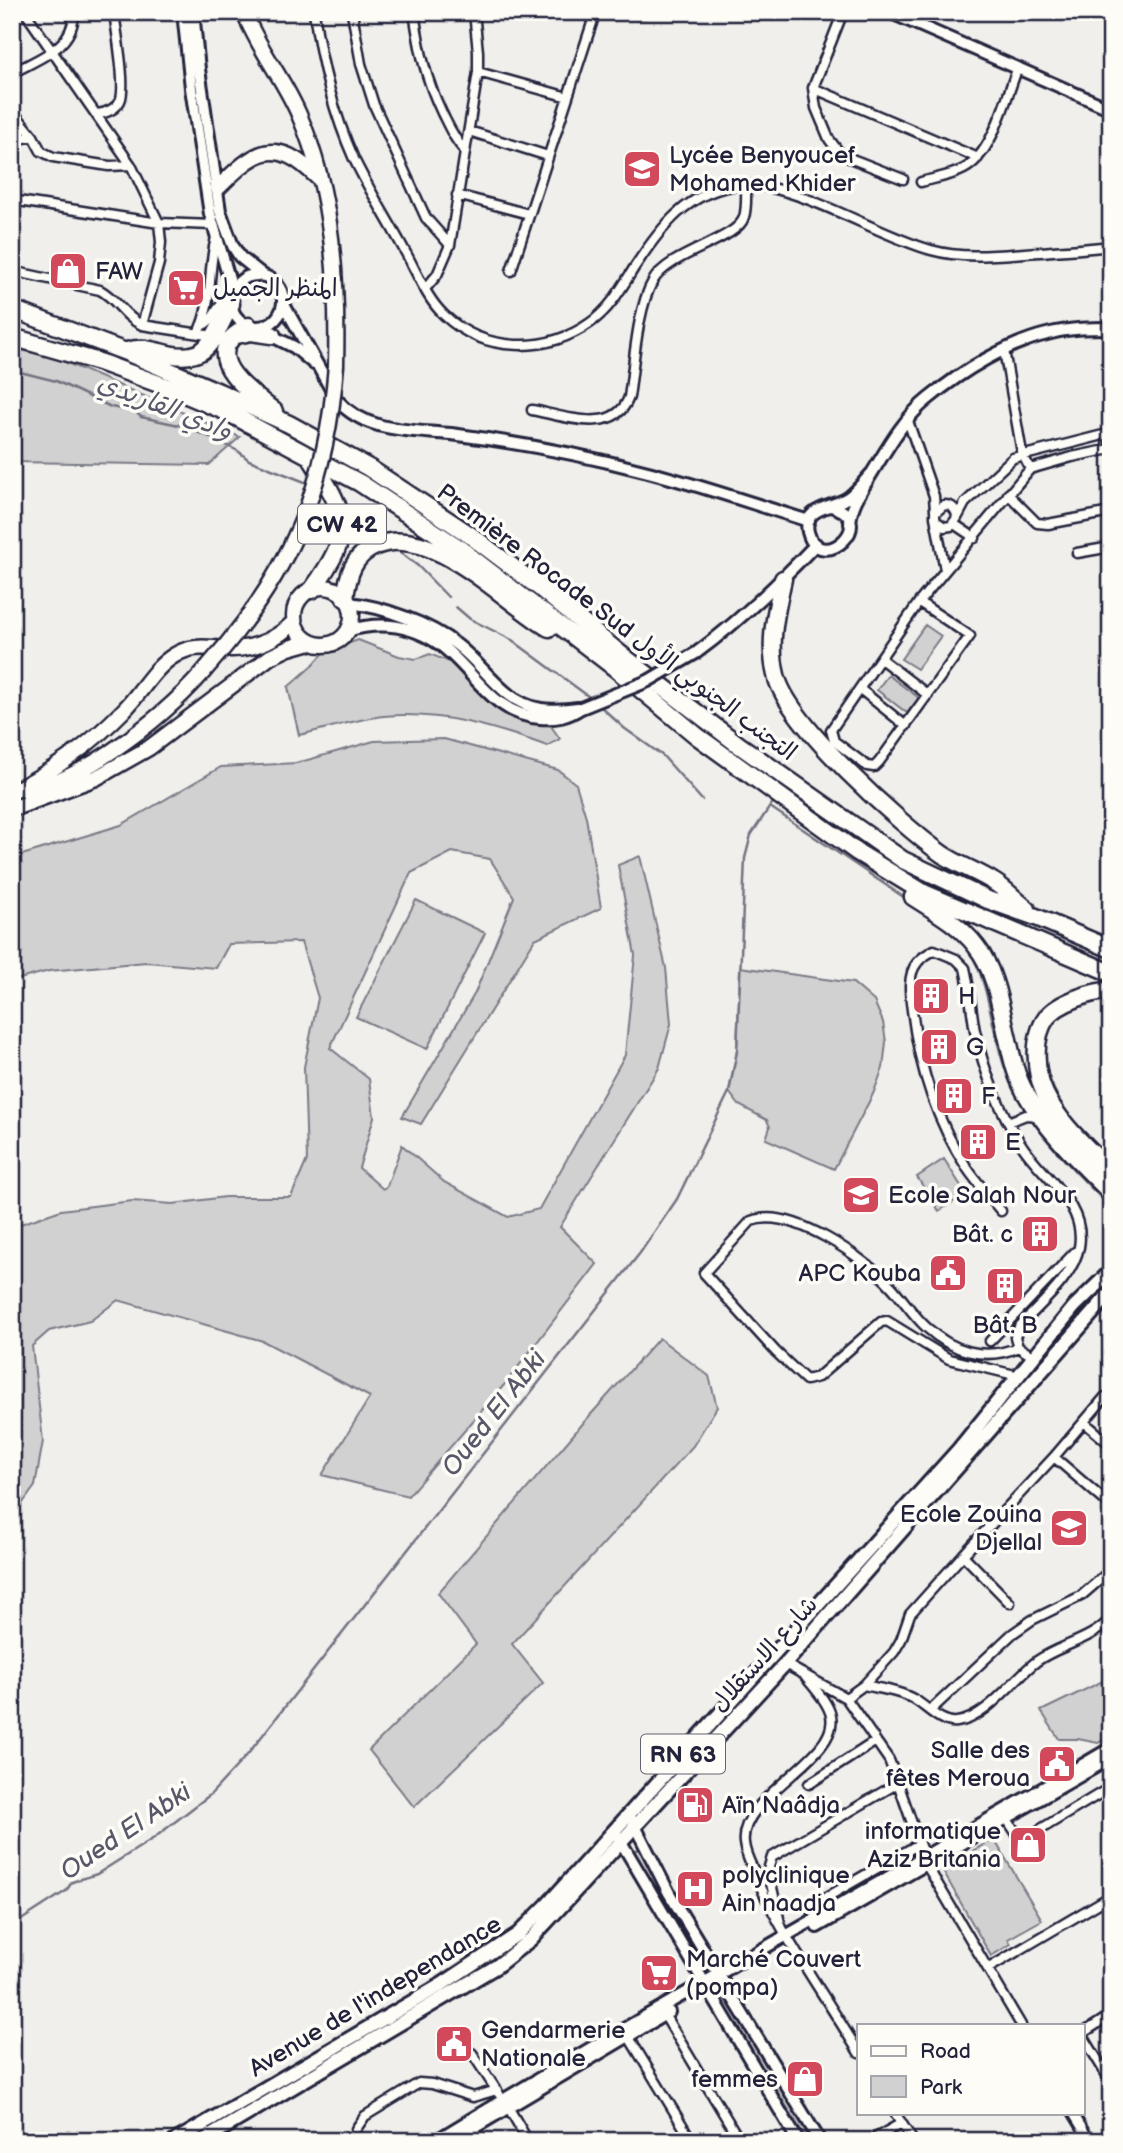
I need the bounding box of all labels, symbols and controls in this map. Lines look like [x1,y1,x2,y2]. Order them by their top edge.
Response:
place label: Lycée Benyoucef Mohamed Khider [669,141,856,198]
school or university icon: Lycée Benyoucef Mohamed Khider [621,148,663,190]
shop icon: FAW [47,250,89,292]
place label: FAW [95,257,143,286]
supermarket icon: المنظر الجميل [165,267,207,309]
place label: المنظر الجميل [213,274,338,303]
water label: وادي القاريدي [92,368,236,449]
street label: Première Rocade Sud التجنب الجنوبي الأول [428,475,804,772]
road number: CW 42 [298,504,386,544]
building icon: H [910,975,952,1017]
place label: H [958,982,976,1011]
building icon: G [918,1026,960,1068]
place label: G [966,1033,984,1062]
building icon: F [933,1075,975,1117]
place label: F [981,1082,996,1111]
building icon: E [957,1121,999,1163]
place label: E [1005,1128,1021,1157]
school or university icon: Ecole Salah Nour [840,1174,882,1216]
place label: Ecole Salah Nour [888,1181,1076,1210]
building icon: Bât. c [1019,1213,1061,1255]
place label: Bât. c [952,1220,1013,1249]
public building icon: APC Kouba [927,1252,969,1294]
place label: APC Kouba [799,1259,921,1288]
building icon: Bât. B [984,1265,1026,1307]
place label: Bât. B [973,1311,1038,1340]
water label: Oued El Abki [436,1344,554,1483]
place label: Ecole Zouina Djellal [900,1500,1042,1557]
school or university icon: Ecole Zouina Djellal [1048,1507,1090,1549]
street label: شارع الاستقلال [705,1590,825,1720]
road number: RN 63 [641,1735,725,1774]
place label: Salle des fêtes Meroua [886,1736,1030,1793]
public building icon: Salle des fêtes Meroua [1036,1743,1078,1785]
water label: Oued El Abki [55,1777,198,1887]
fuel station icon: Aïn Naâdja [674,1784,716,1826]
place label: Aïn Naâdja [722,1791,840,1820]
place label: informatique Aziz Britania [865,1817,1001,1874]
shop icon: informatique Aziz Britania [1007,1824,1049,1866]
place label: polyclinique Ain naadja [722,1861,850,1918]
hospital icon: polyclinique Ain naadja [674,1868,716,1910]
street label: Avenue de l'independance [244,1910,507,2083]
place label: Marché Couvert (pompa) [686,1945,862,2002]
supermarket icon: Marché Couvert (pompa) [638,1952,680,1994]
place label: Gendarmerie Nationale [481,2016,625,2073]
public building icon: Gendarmerie Nationale [433,2023,475,2065]
legend [857,2024,1084,2114]
text: Road [920,2039,971,2064]
shop icon: femmes [784,2058,826,2100]
place label: femmes [691,2065,778,2094]
text: Park [920,2075,963,2100]

